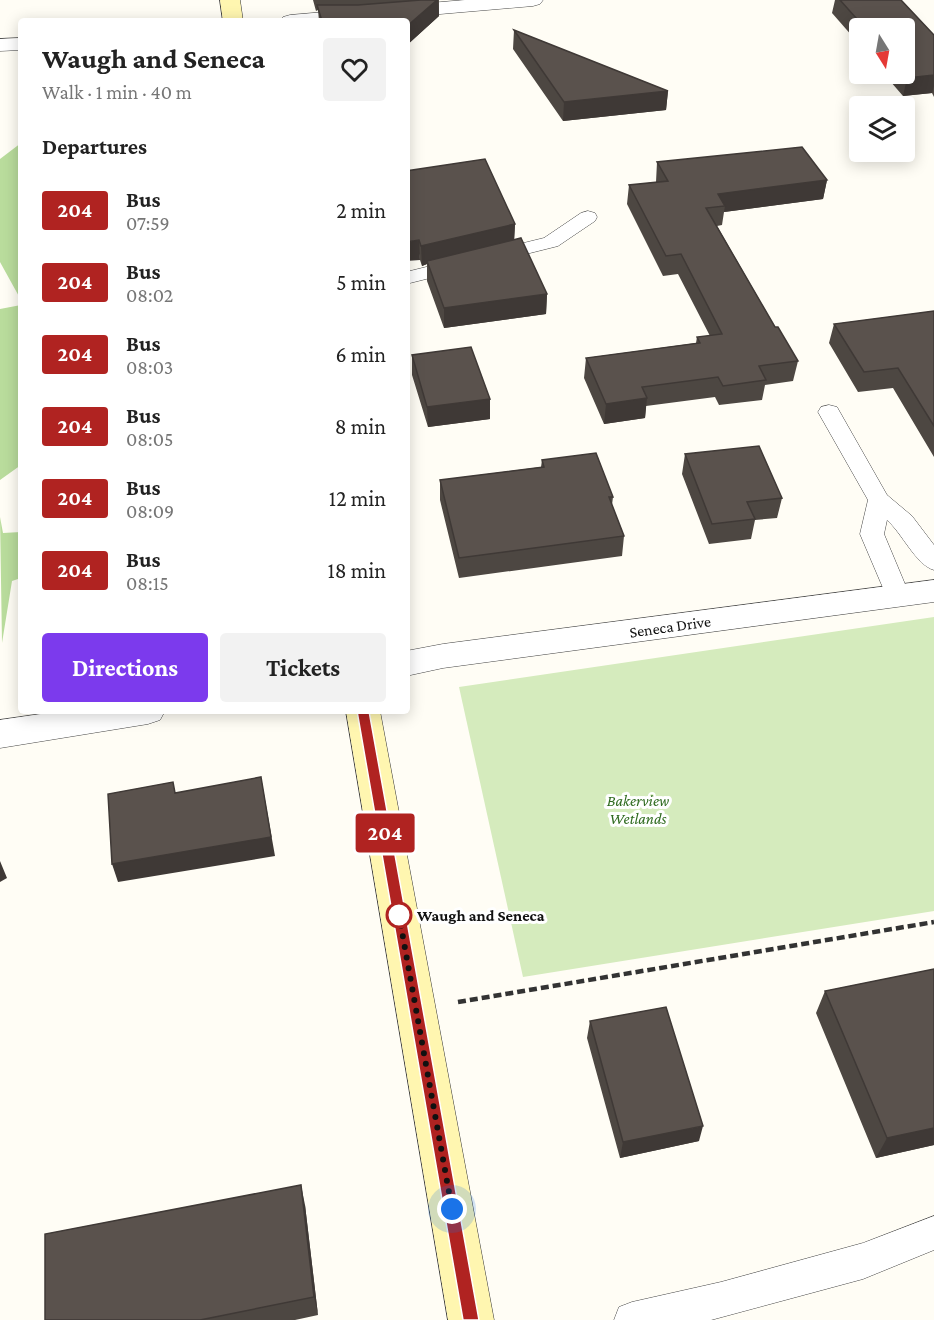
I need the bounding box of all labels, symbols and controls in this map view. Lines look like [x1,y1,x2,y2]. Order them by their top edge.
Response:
north arrow [849,18,915,84]
map controls [849,18,915,162]
button: heart [323,38,386,101]
text: Waugh and Seneca [42,43,265,74]
text: Walk · 1 min · 40 m [42,81,192,103]
button: layers [849,96,915,162]
text: Departures [42,134,147,159]
text: Bus [126,187,160,212]
text: 204 [58,198,92,222]
text: 2 min [336,198,386,223]
text: 07:59 [126,212,170,234]
text: Bus [126,259,160,284]
text: 204 [58,270,92,294]
text: 5 min [336,270,386,295]
text: 08:02 [126,284,173,306]
text: Bus [126,331,160,356]
text: 204 [58,342,92,366]
text: 6 min [335,342,386,367]
text: 08:03 [126,356,173,378]
text: Bus [126,403,160,428]
text: 204 [58,414,92,438]
text: 8 min [335,414,386,439]
text: 08:05 [126,428,173,450]
text: Bus [126,475,160,500]
text: 204 [58,486,92,510]
text: 12 min [329,486,386,511]
text: 08:09 [126,500,174,522]
text: Bus [126,547,160,572]
text: 204 [58,558,92,582]
text: 18 min [327,558,386,583]
text: 08:15 [126,572,169,594]
street label: Seneca Drive [628,612,712,641]
button: Directions [42,633,208,702]
button: Tickets [220,633,386,702]
park label: Bakerview Wetlands [607,792,669,827]
line badge: 204 [350,814,420,852]
text: 204 [368,821,402,845]
marker: Waugh and Seneca [386,902,412,928]
place label: Waugh and Seneca [416,907,545,924]
your location [437,1194,467,1224]

